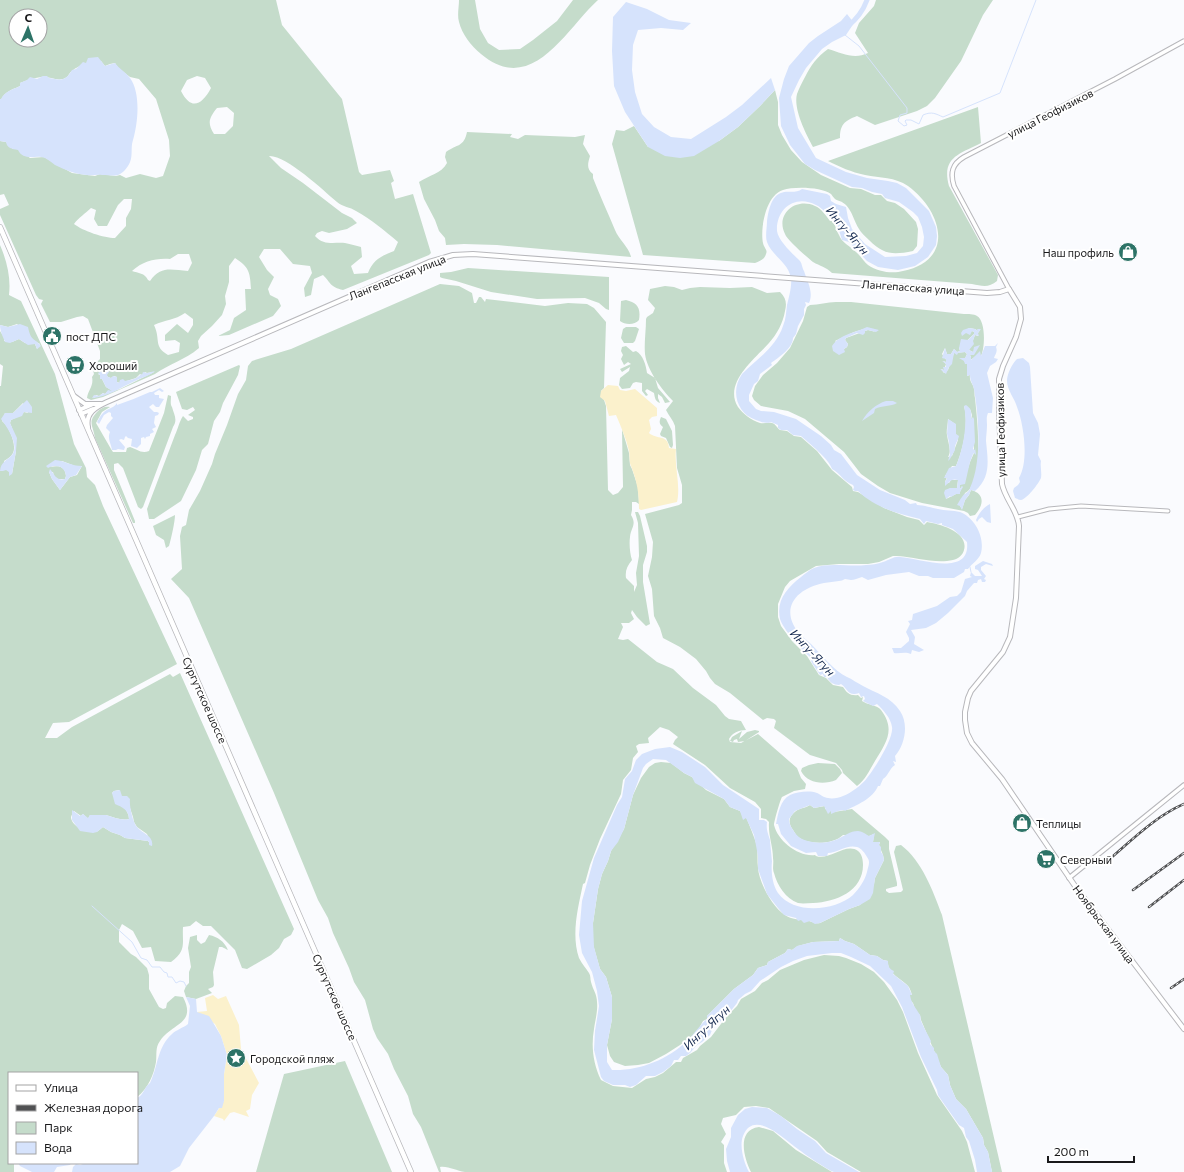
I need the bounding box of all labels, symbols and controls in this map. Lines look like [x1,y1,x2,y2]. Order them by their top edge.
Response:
north arrow [8,8,48,48]
text: С [24,11,33,24]
street label: улица Геофизиков [1005,86,1095,140]
water label: Ингу-Ягун [824,203,872,257]
shop icon: Наш профиль [1117,241,1139,263]
place label: Наш профиль [1043,246,1114,259]
street label: Лангепасская улица [347,252,447,302]
street label: Лангепасская улица [861,277,965,297]
public building icon: пост ДПС [41,325,63,347]
place label: пост ДПС [66,330,116,343]
supermarket icon: Хороший [64,354,86,376]
place label: Хороший [89,359,137,372]
street label: улица Геофизиков [993,382,1007,477]
water label: Ингу-Ягун [788,626,838,678]
street label: Сургутское шоссе [180,655,230,745]
shop icon: Теплицы [1011,812,1033,834]
place label: Теплицы [1036,817,1081,830]
supermarket icon: Северный [1035,848,1057,870]
place label: Северный [1060,853,1112,866]
street label: Ноябрьская улица [1070,882,1138,966]
street label: Сургутское шоссе [310,952,360,1042]
water label: Ингу-Ягун [680,1002,732,1052]
place icon: Городской пляж [225,1047,247,1069]
place label: Городской пляж [250,1052,335,1065]
legend [8,1072,138,1164]
text: Улица [44,1080,78,1094]
text: Железная дорога [44,1100,143,1114]
text: Парк [44,1120,73,1134]
scale bar [1048,1138,1134,1164]
text: Вода [44,1140,72,1154]
text: 200 m [1054,1144,1089,1158]

